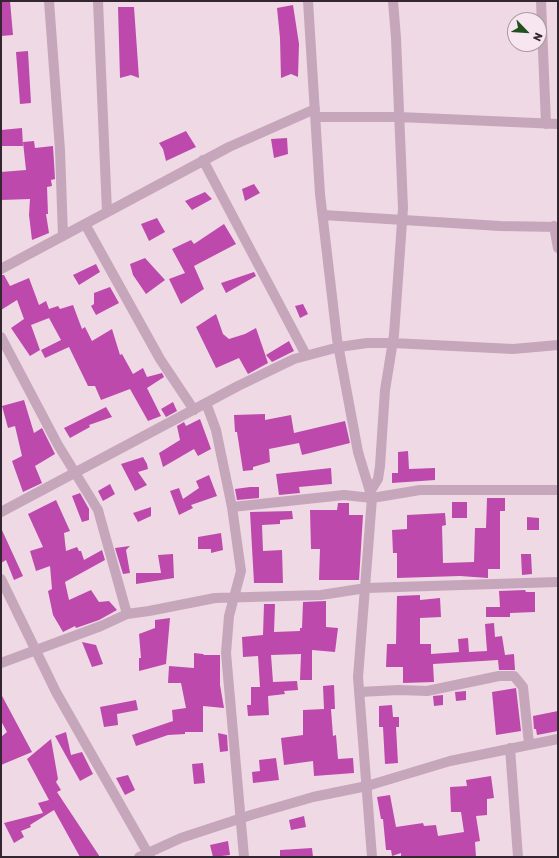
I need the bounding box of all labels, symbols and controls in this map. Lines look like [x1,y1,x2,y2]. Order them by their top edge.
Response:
north arrow [507,12,547,52]
text: N [530,31,545,43]

